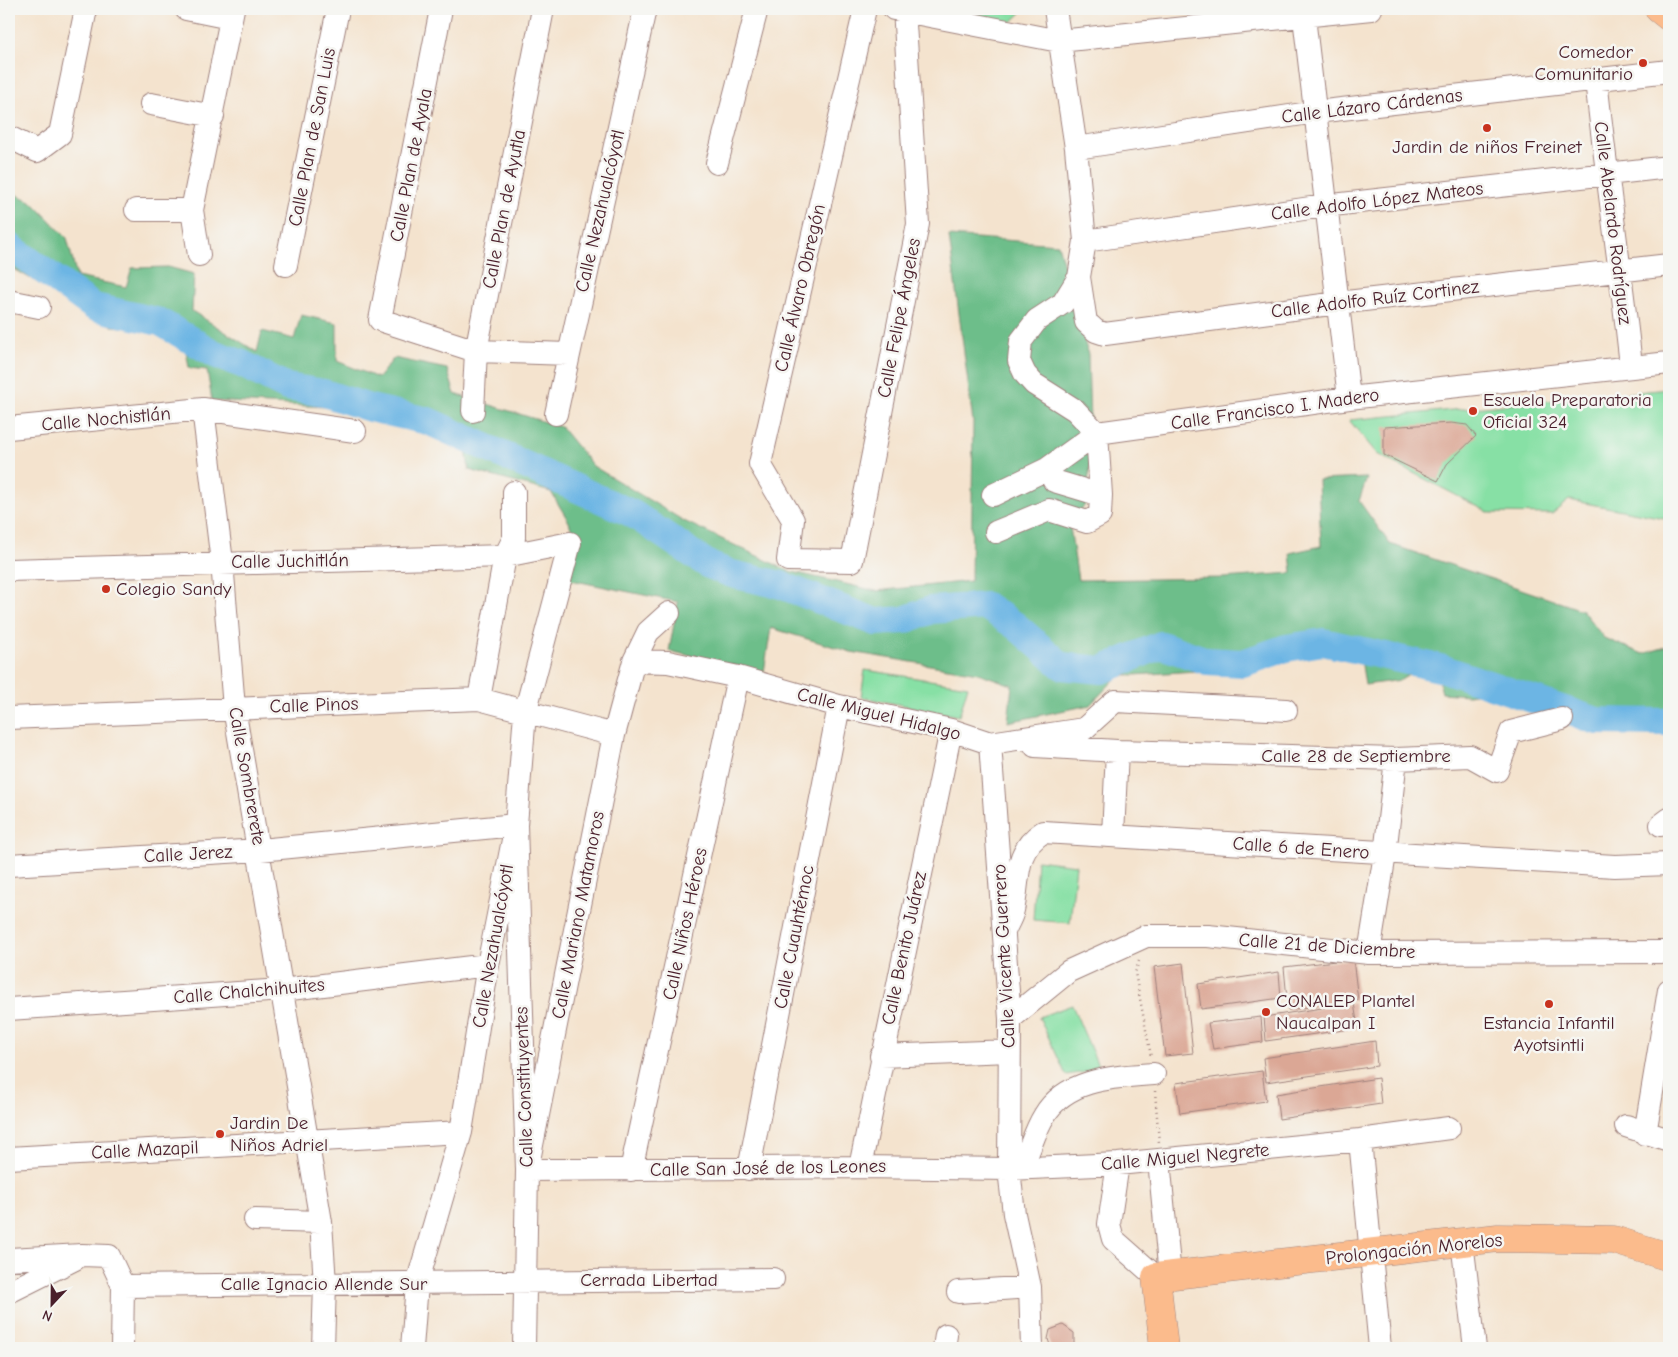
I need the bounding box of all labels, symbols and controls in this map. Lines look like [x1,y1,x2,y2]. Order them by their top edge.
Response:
place label: Comedor Comunitario [1534,41,1633,85]
street label: Calle Plan de San Luis [284,46,340,228]
marker: Comedor Comunitario [1637,57,1649,69]
street label: Calle Lázaro Cárdenas [1280,84,1464,128]
street label: Calle Plan de Ayala [385,86,437,244]
street label: Calle Abelardo Rodríguez [1590,120,1636,326]
marker: Jardin de niños Freinet [1481,122,1493,134]
street label: Calle Plan de Ayutla [478,128,530,290]
street label: Calle Nezahualcóyotl [571,128,629,294]
place label: Jardin de niños Freinet [1392,136,1582,158]
street label: Calle Adolfo López Mateos [1270,177,1484,225]
street label: Calle Álvaro Obregón [770,202,830,374]
street label: Calle Felipe Ángeles [873,236,925,400]
street label: Calle Adolfo Ruíz Cortinez [1270,275,1480,323]
street label: Calle Francisco I. Madero [1169,383,1381,435]
place label: Escuela Preparatoria Oficial 324 [1483,389,1652,433]
street label: Calle Nochistlán [40,402,172,436]
marker: Escuela Preparatoria Oficial 324 [1467,405,1479,417]
street label: Calle Juchitlán [231,549,349,573]
place label: Colegio Sandy [116,578,232,600]
marker: Colegio Sandy [100,583,112,595]
street label: Calle Miguel Hidalgo [795,683,963,745]
street label: Calle Pinos [269,692,359,718]
street label: Calle Sombrerete [224,705,270,847]
street label: Calle 28 de Septiembre [1261,745,1451,767]
street label: Calle Mariano Matamoros [547,809,609,1021]
street label: Calle 6 de Enero [1232,832,1370,864]
street label: Calle Jerez [143,841,233,867]
street label: Calle Niños Héroes [658,846,712,1002]
street label: Calle Nezahualcóyotl [468,862,518,1030]
street label: Calle Cuauhtémoc [769,863,819,1011]
street label: Calle Vicente Guerrero [988,863,1020,1049]
street label: Calle Benito Juárez [877,869,931,1027]
street label: Calle 21 de Diciembre [1238,929,1416,963]
street label: Calle Chalchihuites [173,973,326,1009]
place label: CONALEP Plantel Naucalpan I [1276,990,1415,1034]
marker: Estancia Infantil Ayotsintli [1543,998,1555,1010]
street label: Calle Constituyentes [510,1006,538,1168]
marker: CONALEP Plantel Naucalpan I [1260,1006,1272,1018]
place label: Estancia Infantil Ayotsintli [1483,1012,1615,1056]
place label: Jardin De Niños Adriel [230,1112,328,1156]
marker: Jardin De Niños Adriel [214,1128,226,1140]
street label: Calle Mazapil [91,1136,199,1164]
street label: Calle Miguel Negrete [1100,1139,1270,1175]
street label: Calle San José de los Leones [650,1155,886,1181]
street label: Prolongación Morelos [1325,1229,1504,1269]
street label: Cerrada Libertad [580,1269,718,1291]
street label: Calle Ignacio Allende Sur [221,1273,428,1295]
north arrow [28,1280,78,1330]
text: N [40,1306,55,1325]

